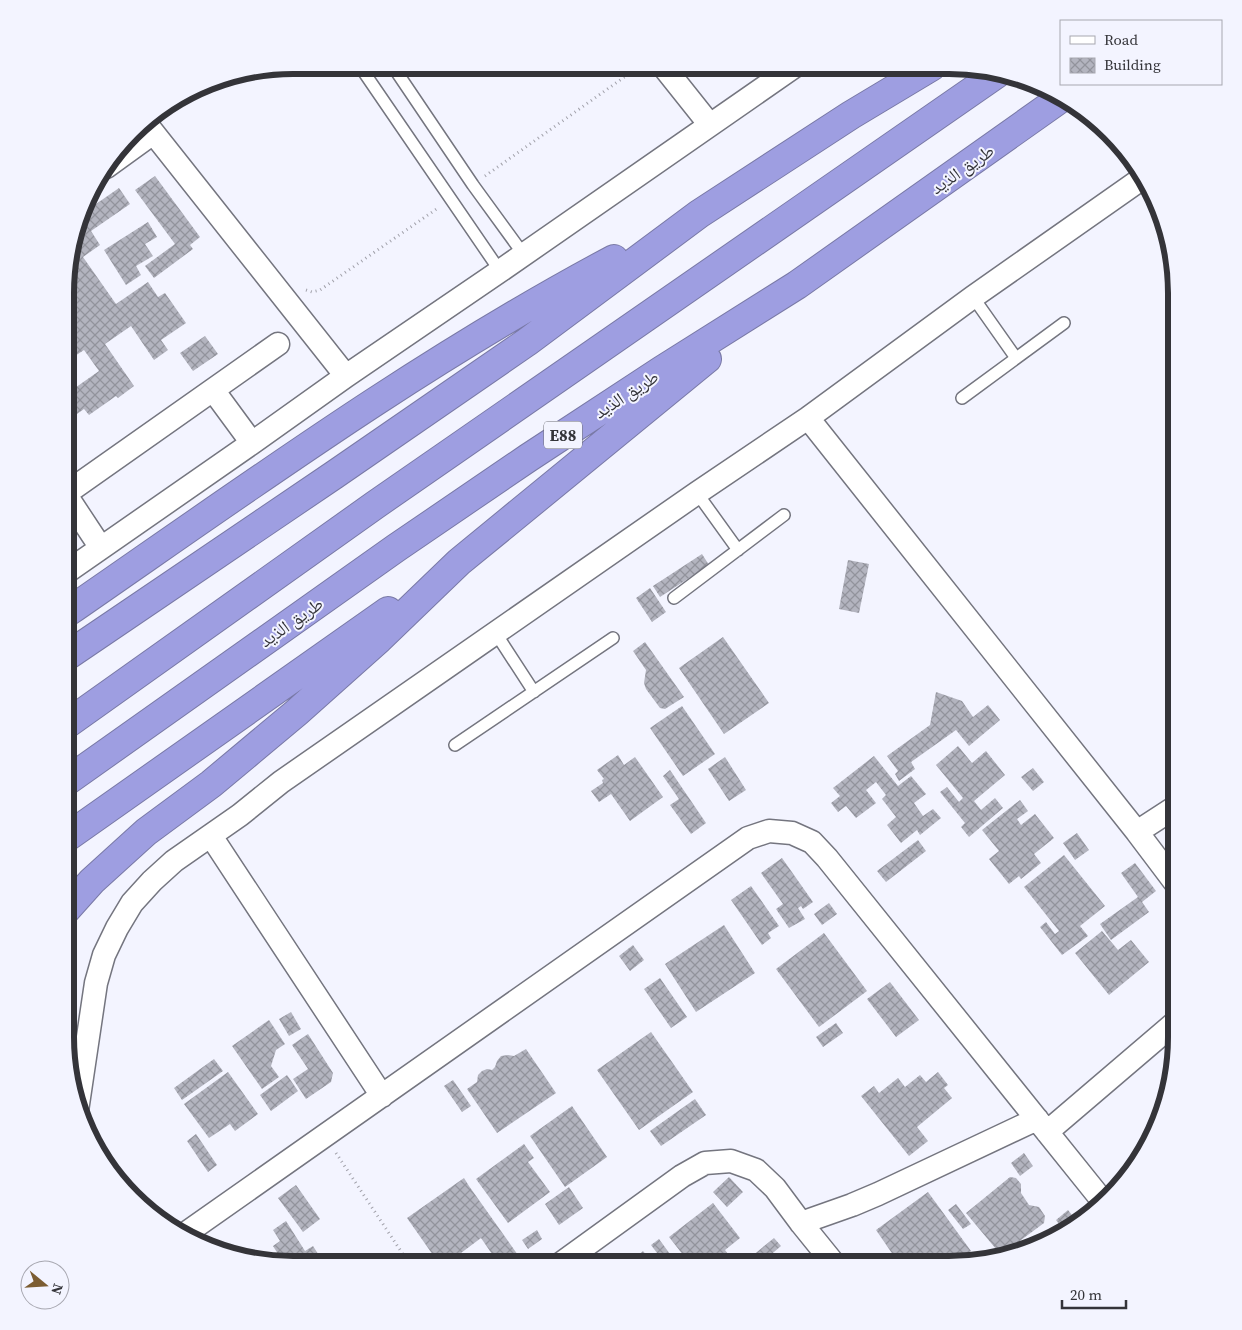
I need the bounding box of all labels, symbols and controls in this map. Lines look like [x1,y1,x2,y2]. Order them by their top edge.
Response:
legend [1060,20,1222,85]
text: Road [1104,29,1138,50]
text: Building [1104,54,1161,75]
street label: طريق الذيد [925,138,999,200]
street label: طريق الذيد [589,364,663,424]
road number: E88 [544,422,582,448]
street label: طريق الذيد [254,591,328,653]
north arrow [20,1260,70,1310]
scale bar [1062,1278,1126,1310]
text: N [46,1281,68,1297]
text: 20 m [1070,1284,1102,1305]

